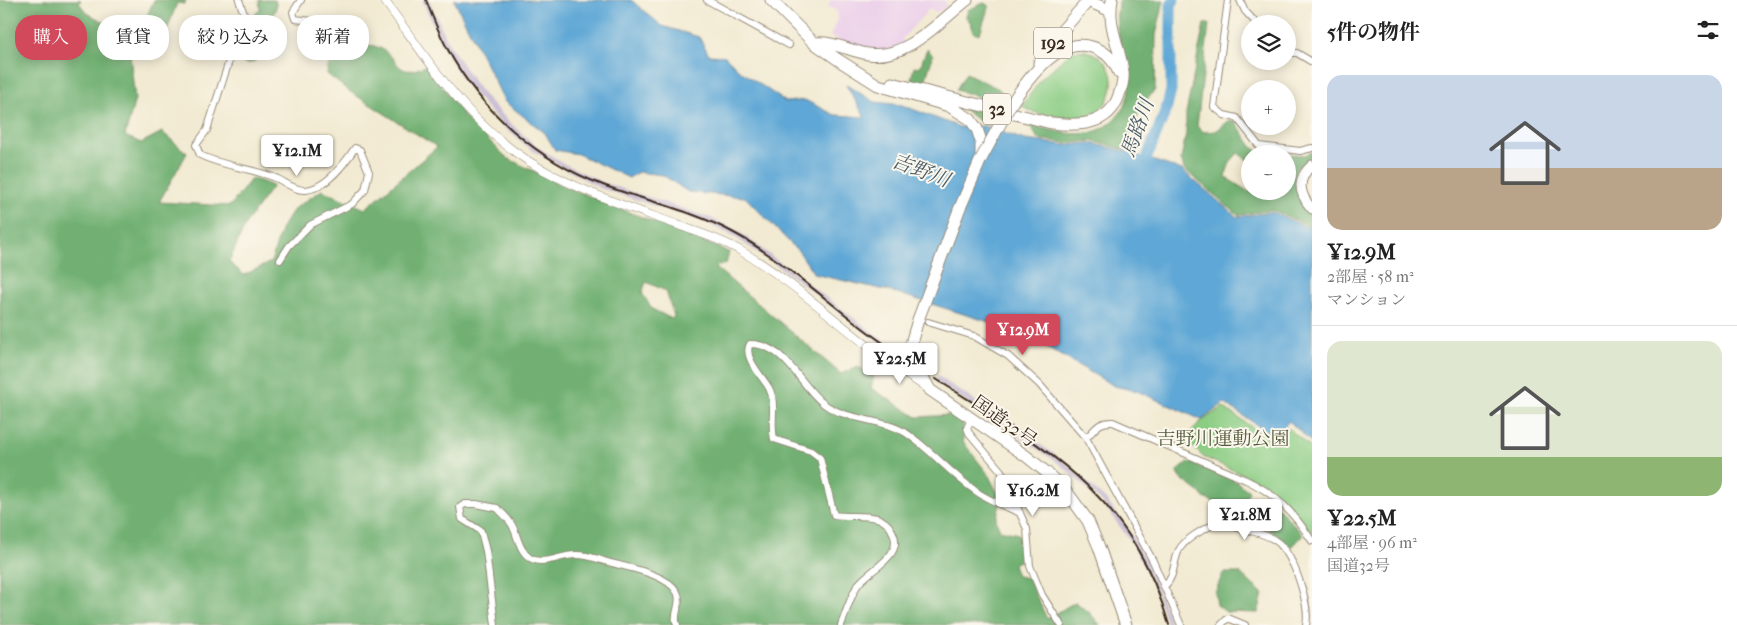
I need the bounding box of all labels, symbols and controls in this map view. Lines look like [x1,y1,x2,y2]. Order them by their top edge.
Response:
chip: 購入 [15,15,87,60]
chip: 賃貸 [97,15,169,60]
chip: 絞り込み [179,15,287,60]
chip: 新着 [297,15,369,60]
map controls [1241,15,1296,200]
button: layers [1241,15,1296,70]
icon: filters [1694,16,1722,44]
text: 5件の物件 [1327,20,1420,44]
road number: 192 [1034,28,1072,58]
button: + [1241,80,1296,135]
road number: 32 [983,94,1011,125]
water label: 馬路川 [1116,94,1159,160]
icon: home [1480,108,1570,198]
pin: ¥12.1M [256,134,338,177]
text: ¥12.1M [272,141,322,160]
button: − [1241,145,1296,200]
water label: 吉野川 [889,149,955,193]
text: ¥12.9M [1327,240,1396,264]
text: 2部屋 · 58 m² [1327,267,1414,286]
text: マンション [1327,290,1406,309]
pin: ¥12.9M [982,314,1064,356]
text: ¥12.9M [997,320,1049,339]
pin: ¥22.5M [859,342,941,385]
text: ¥22.5M [874,349,926,368]
icon: home [1480,373,1570,463]
street label: 国道32号 [968,391,1041,452]
park label: 吉野川運動公園 [1156,428,1290,450]
pin: ¥16.2M [992,474,1074,517]
text: ¥16.2M [1007,481,1059,500]
pin: ¥21.8M [1204,498,1286,541]
text: ¥21.8M [1219,505,1271,524]
text: ¥22.5M [1327,506,1396,530]
text: 4部屋 · 96 m² [1327,533,1417,552]
text: 国道32号 [1327,556,1390,575]

